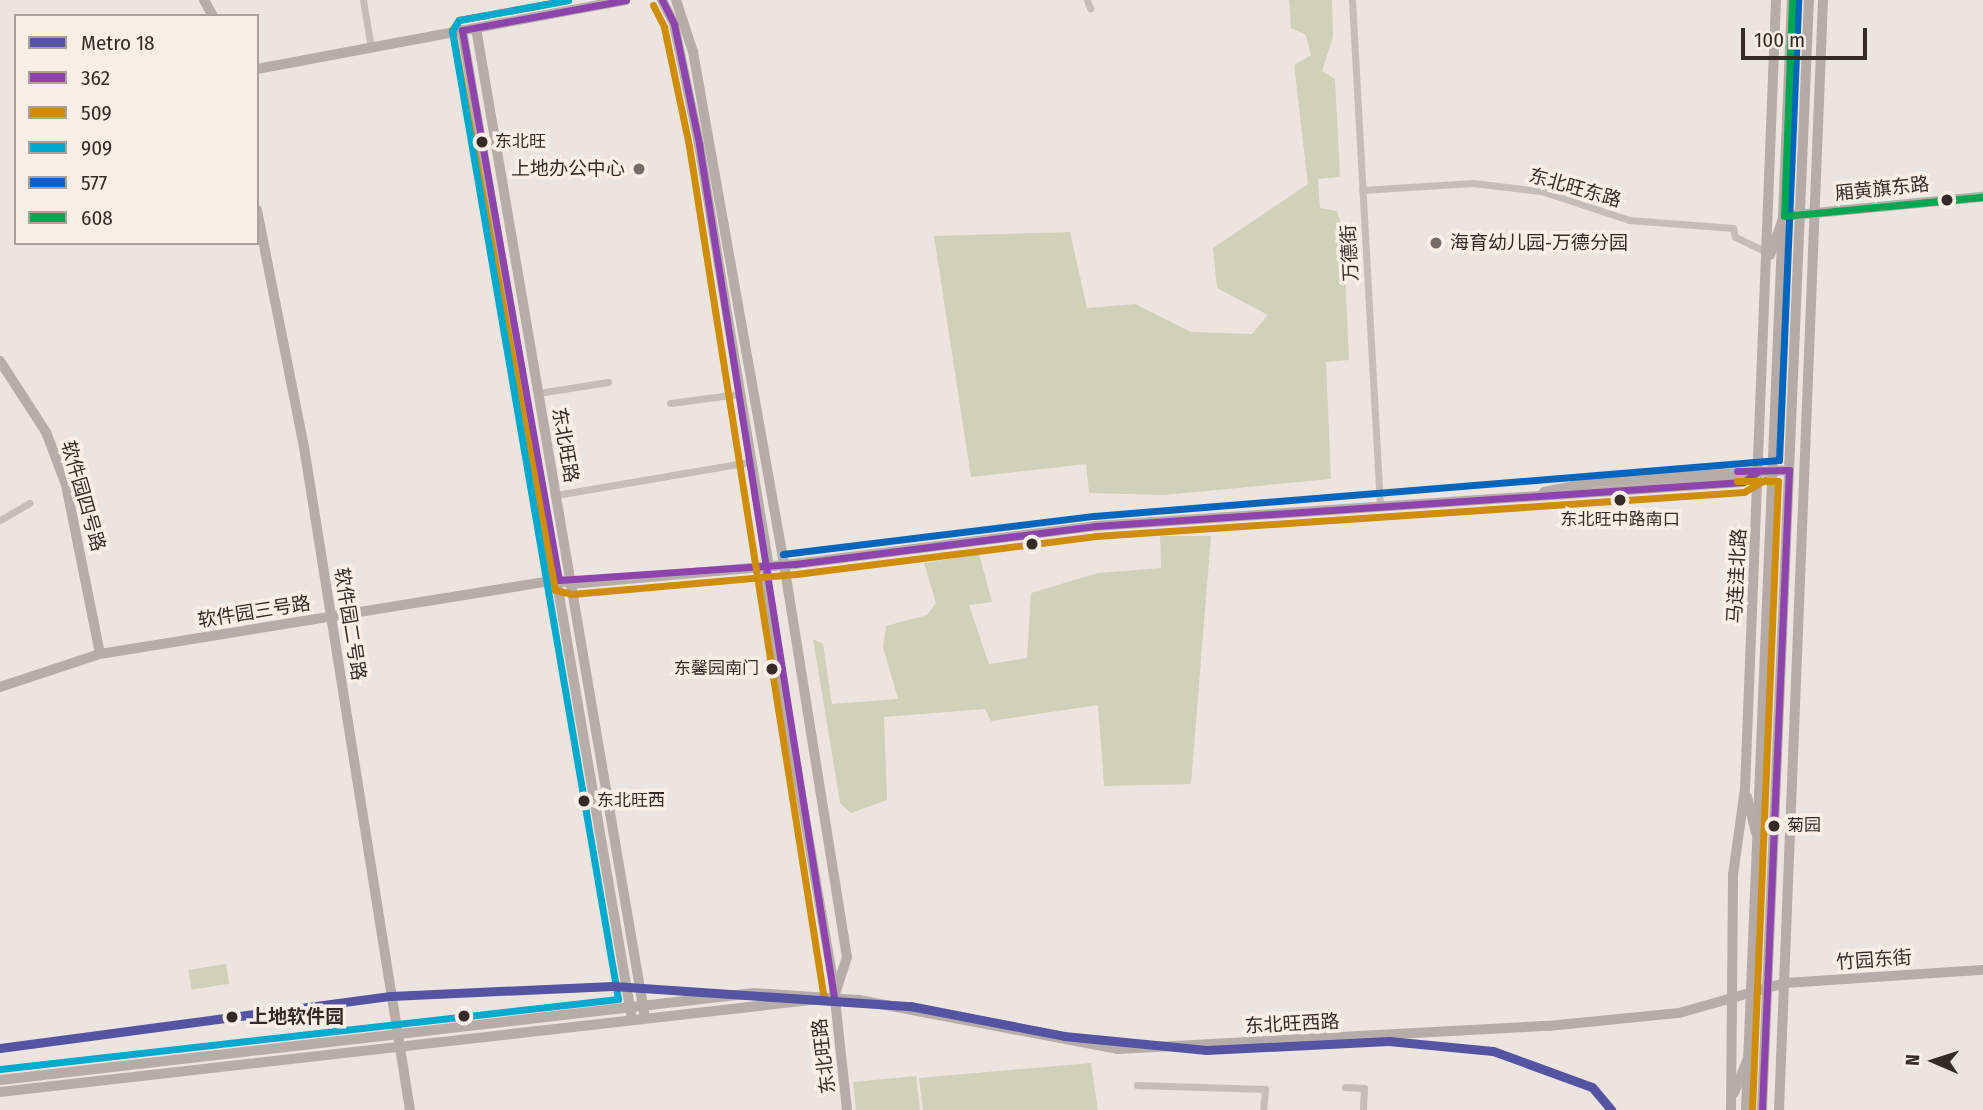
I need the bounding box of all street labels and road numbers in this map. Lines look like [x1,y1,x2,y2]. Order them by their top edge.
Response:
street label: 东北旺东路 [1526,164,1624,212]
street label: 厢黄旗东路 [1834,173,1930,205]
street label: 万德街 [1337,224,1363,282]
street label: 东北旺路 [547,406,583,484]
street label: 软件园四号路 [56,438,110,554]
street label: 马连洼北路 [1723,528,1751,624]
street label: 软件园二号路 [330,566,370,682]
street label: 软件园三号路 [196,592,312,632]
street label: 竹园东街 [1835,946,1913,974]
street label: 东北旺西路 [1244,1010,1340,1038]
street label: 东北旺路 [808,1017,840,1095]

